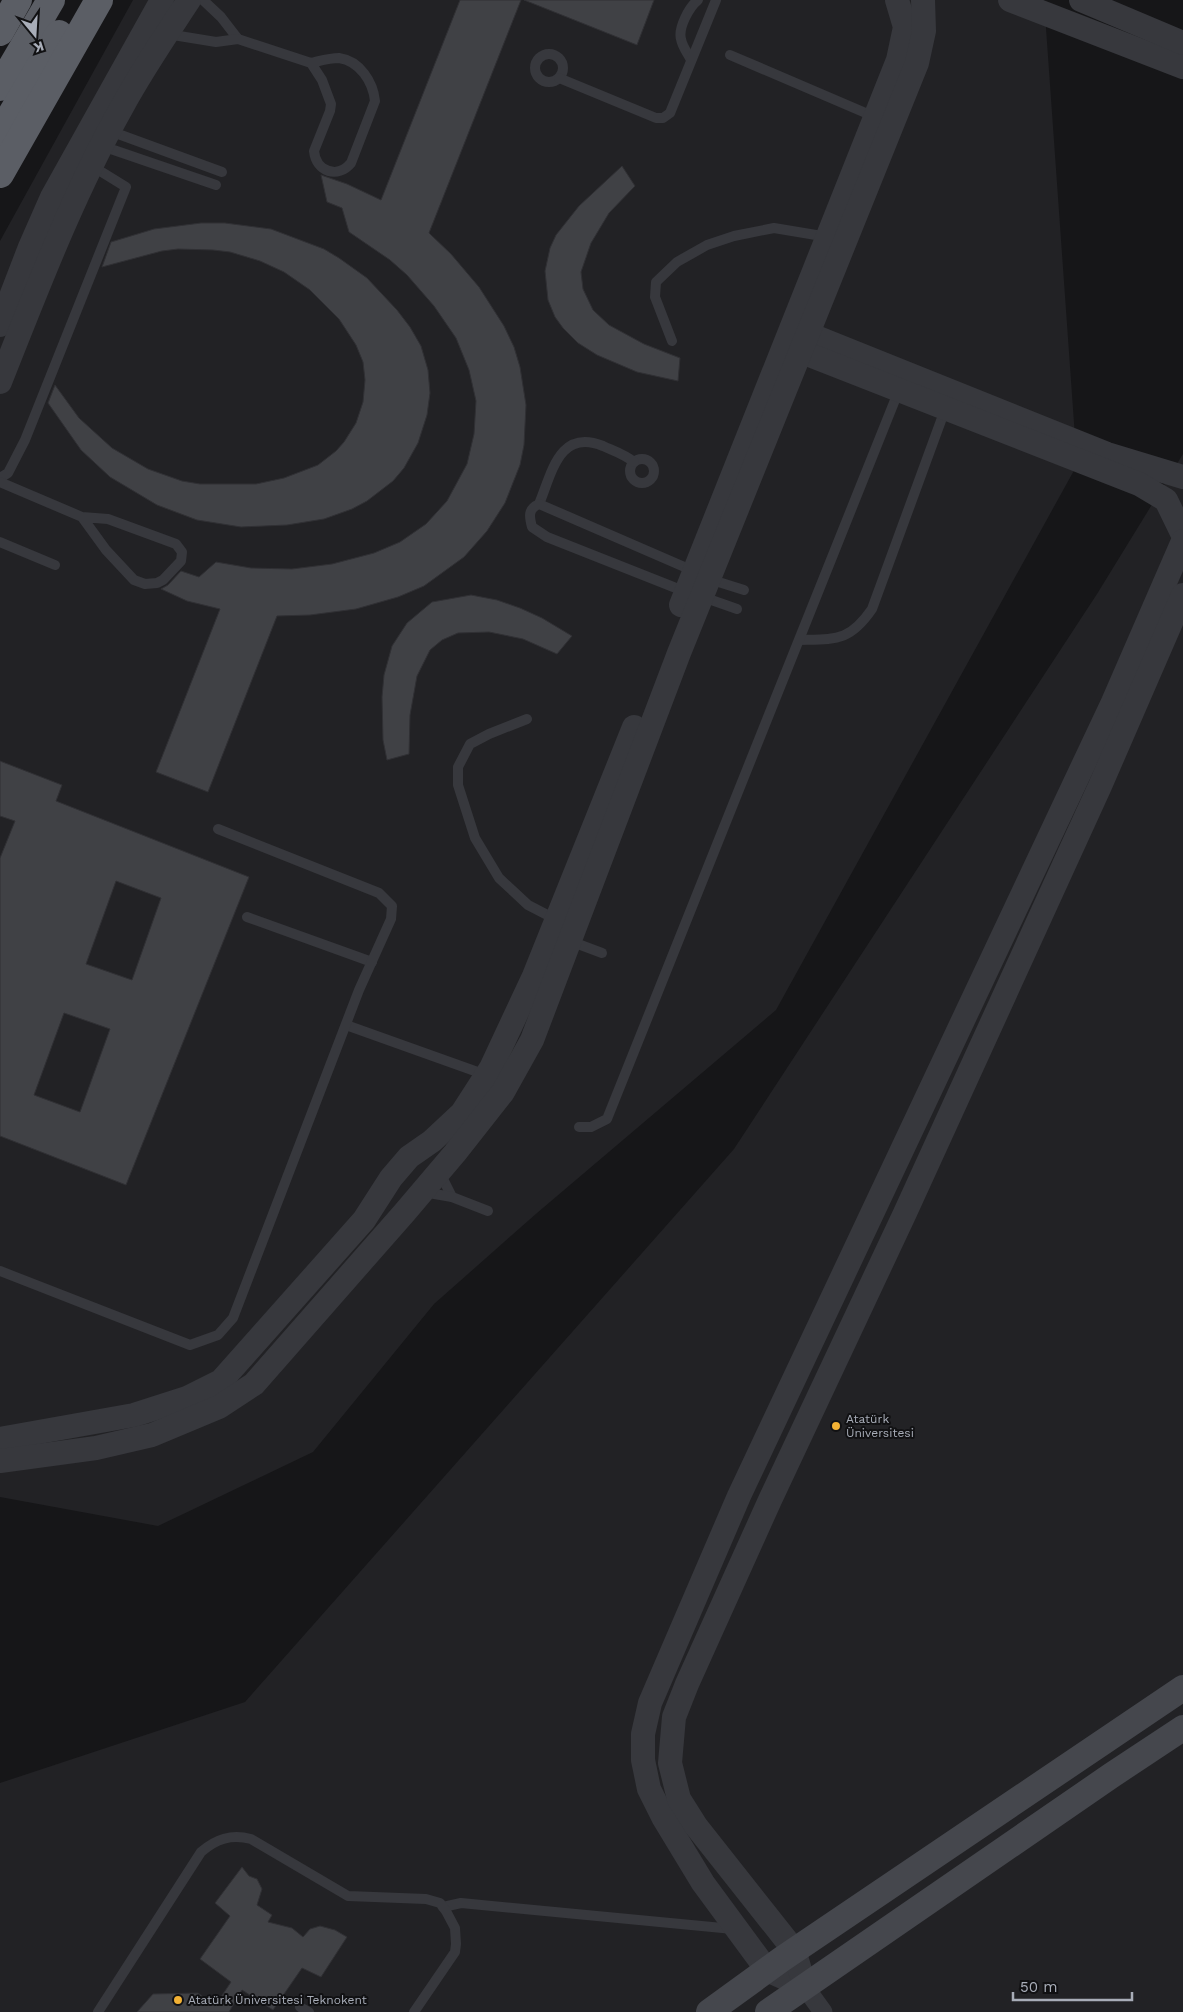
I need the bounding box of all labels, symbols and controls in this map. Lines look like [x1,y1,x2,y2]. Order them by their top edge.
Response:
north arrow [10,10,60,60]
text: K [32,38,46,57]
place label: Atatürk Üniversitesi [846,1412,914,1440]
marker: Atatürk Üniversitesi [830,1420,842,1432]
scale bar [1013,1970,1132,2002]
text: 50 m [1020,1978,1057,1996]
place label: Atatürk Üniversitesi Teknokent [188,1993,367,2007]
marker: Atatürk Üniversitesi Teknokent [172,1994,184,2006]

